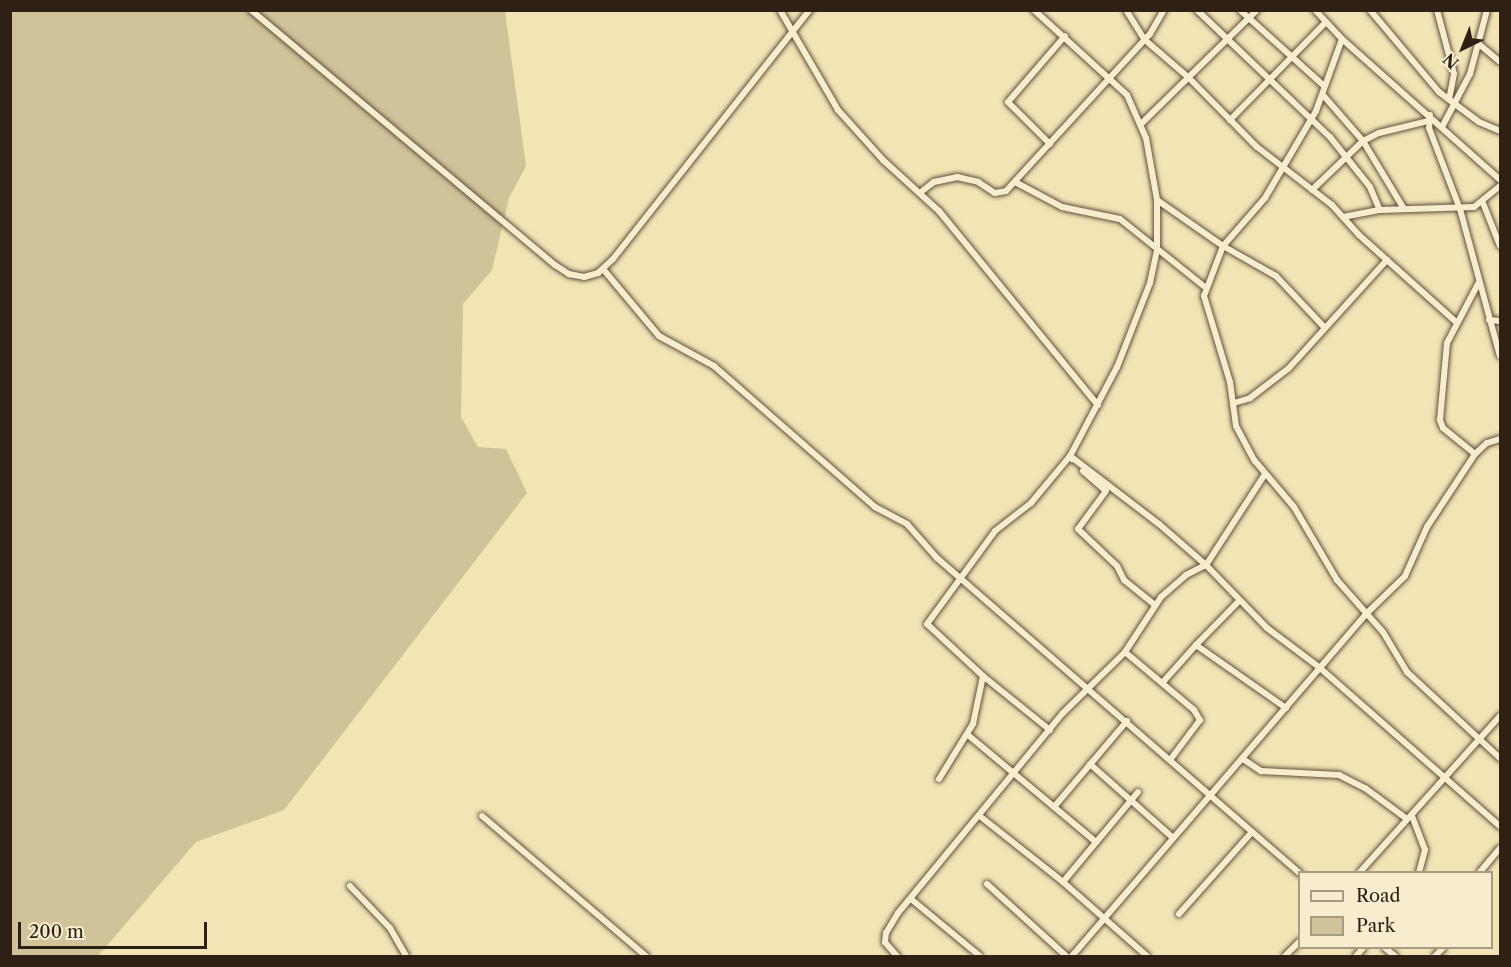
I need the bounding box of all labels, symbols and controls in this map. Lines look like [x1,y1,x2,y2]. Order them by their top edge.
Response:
north arrow [1433,18,1493,78]
text: N [1439,49,1463,73]
legend [1298,871,1493,949]
text: Road [1356,885,1401,907]
scale bar [21,910,210,948]
text: Park [1356,915,1395,937]
text: 200 m [29,921,84,943]

